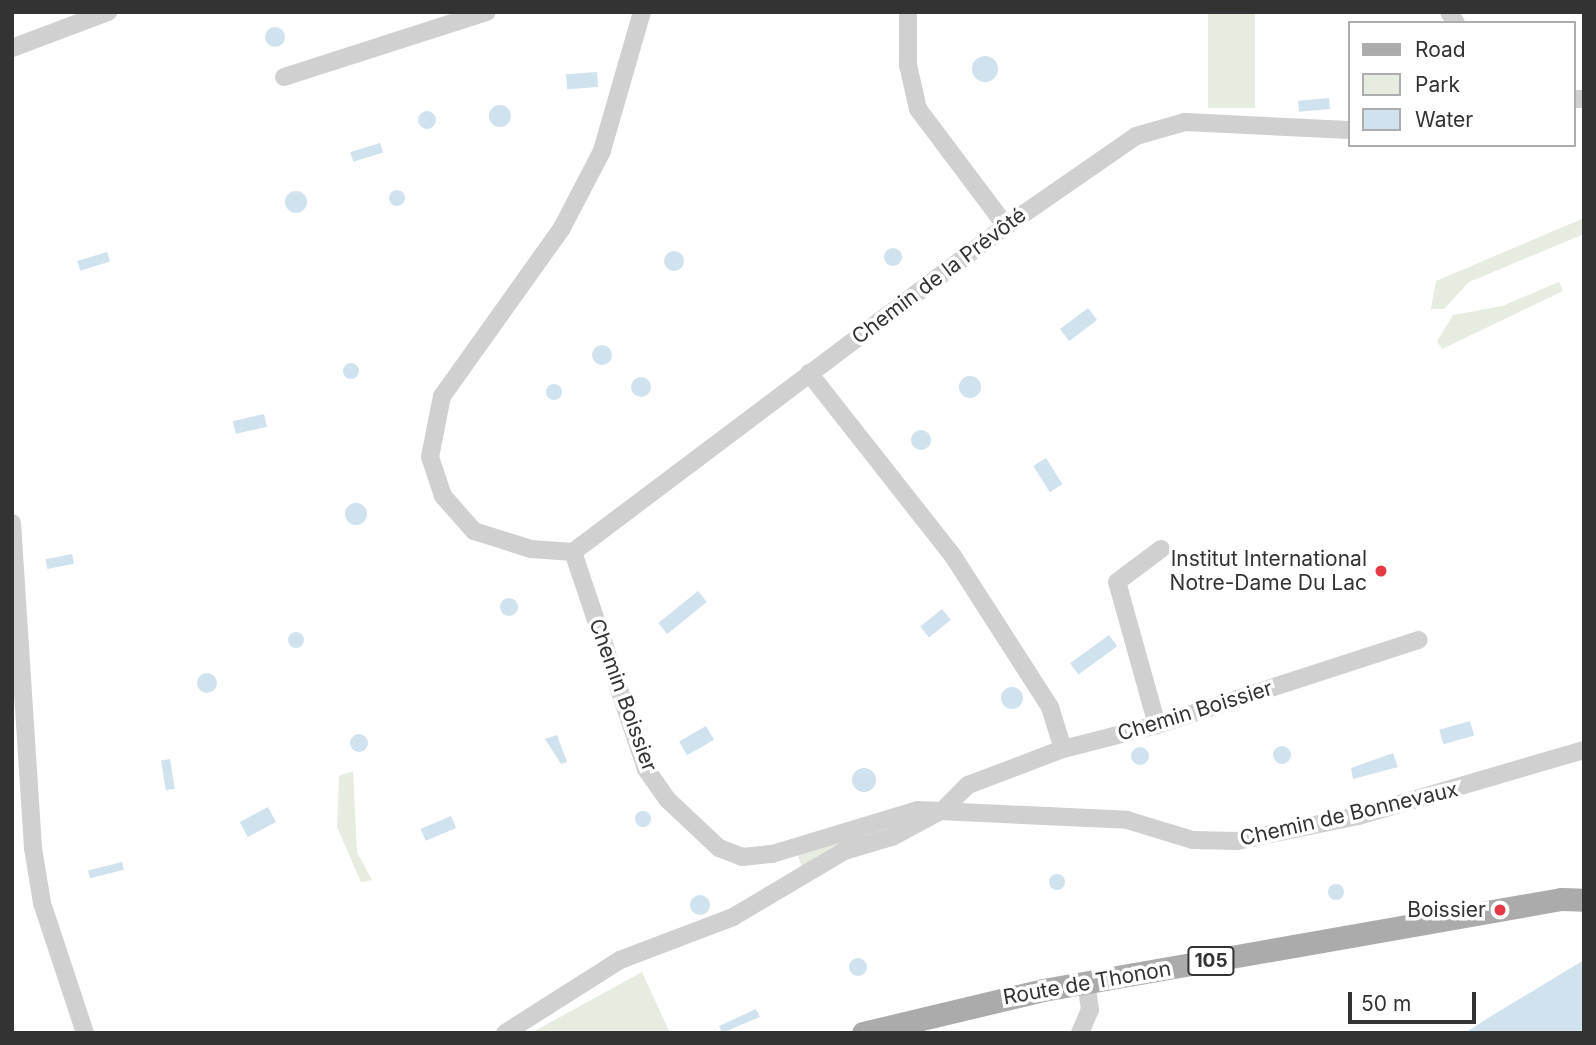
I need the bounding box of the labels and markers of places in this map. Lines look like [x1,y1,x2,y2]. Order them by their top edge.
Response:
place label: Institut International Notre-Dame Du Lac [1170,546,1367,596]
marker: Institut International Notre-Dame Du Lac [1373,563,1389,579]
place label: Boissier [1407,897,1486,923]
marker: Boissier [1492,902,1508,918]

